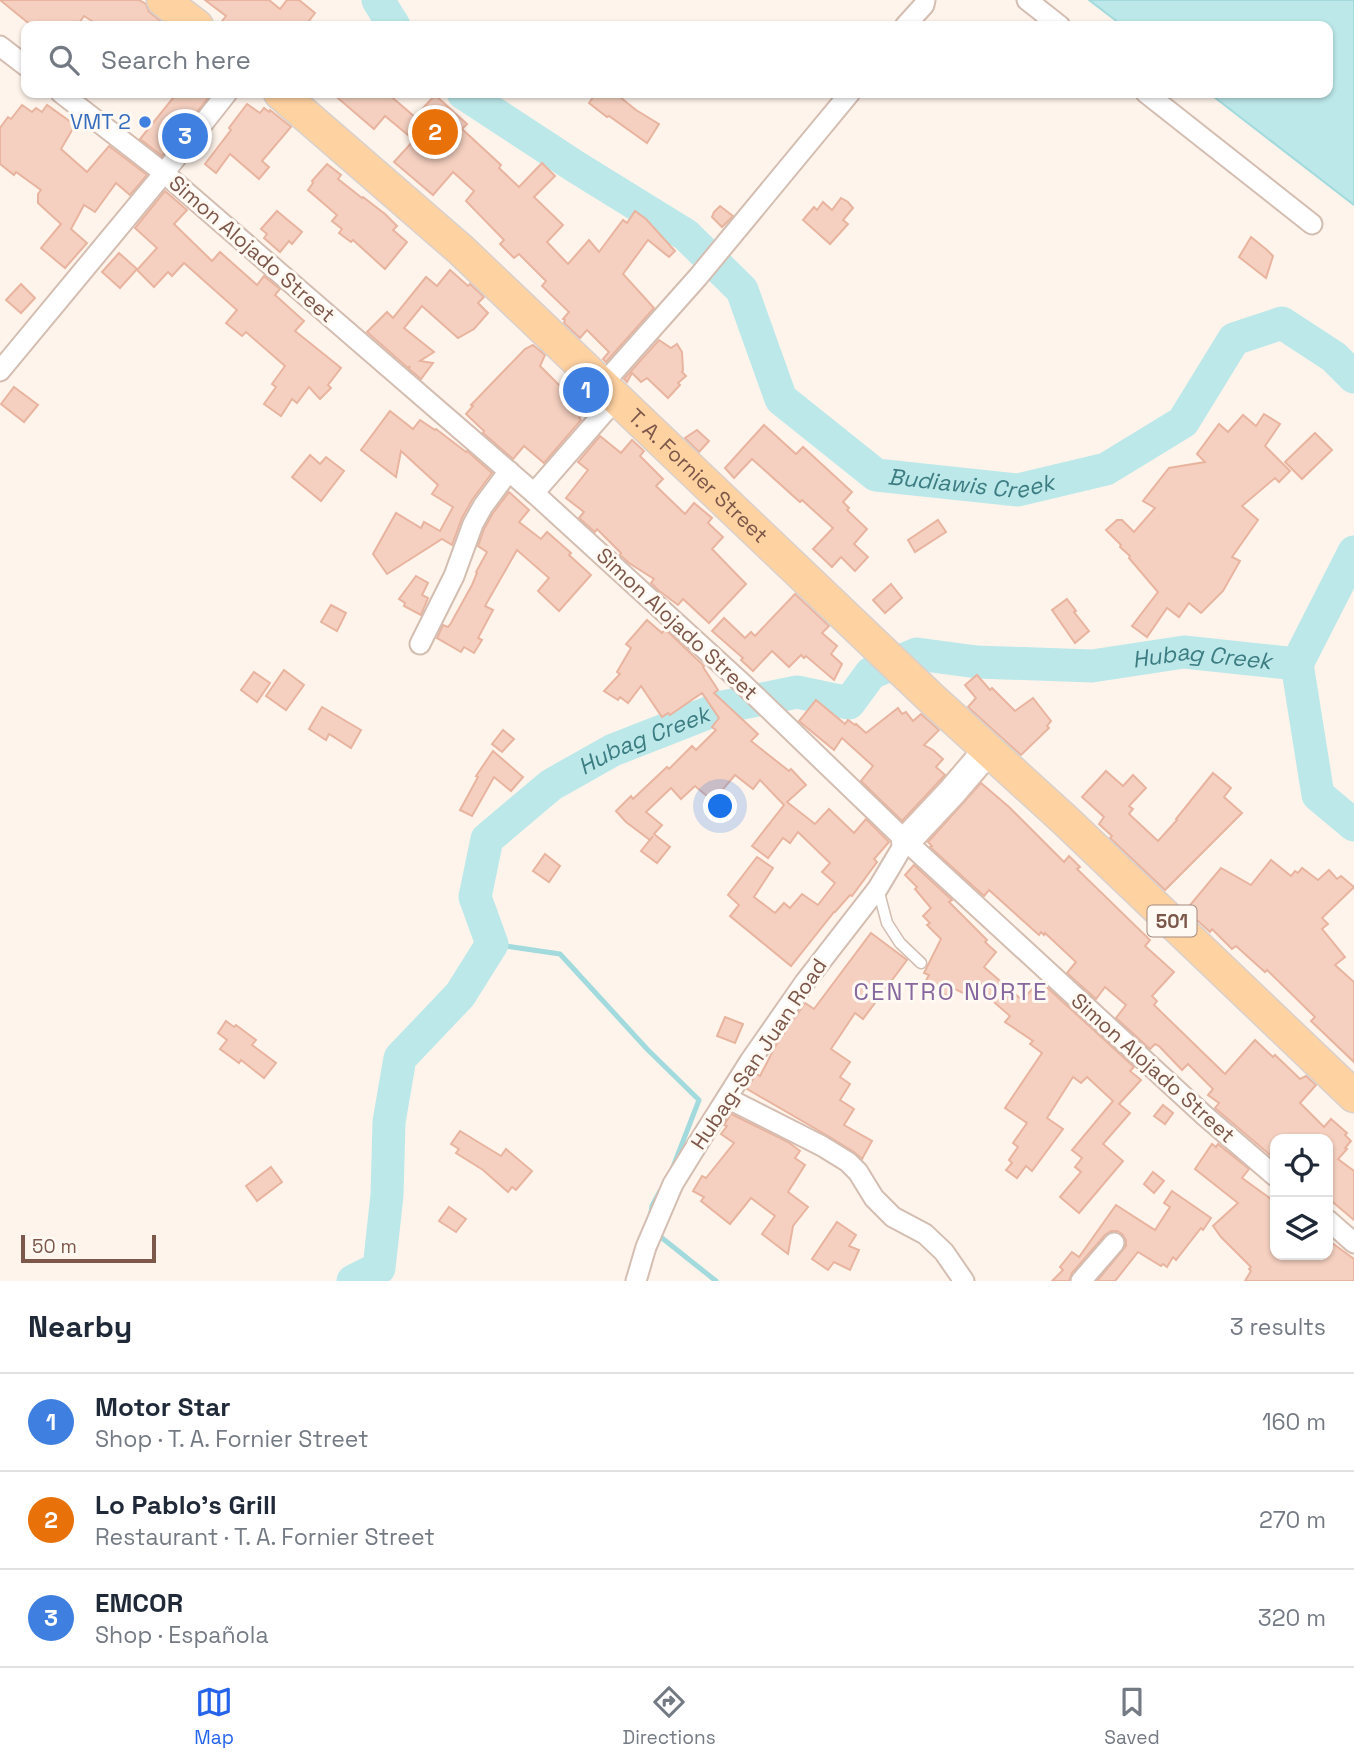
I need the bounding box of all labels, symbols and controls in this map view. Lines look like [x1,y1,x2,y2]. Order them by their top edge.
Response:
search box [21,21,1333,98]
icon: search [45,41,83,79]
text: Search here [101,43,251,77]
pin: 2 [412,106,458,158]
place label: VMT 2 [70,108,131,135]
pin: 3 [162,110,208,162]
marker: VMT 2 [137,114,153,130]
street label: Simon Alojado Street [164,169,341,328]
pin: 1 [563,364,609,416]
street label: T. A. Fornier Street [623,402,774,549]
water label: Budiawis Creek [886,461,1060,505]
street label: Simon Alojado Street [591,542,764,706]
water label: Hubag Creek [1130,636,1276,676]
water label: Hubag Creek [573,698,716,782]
your location [703,789,737,823]
road number: 501 [1148,906,1196,937]
street label: Hubag-San Juan Road [685,953,833,1154]
district label: CENTRO NORTE [854,976,1048,1007]
street label: Simon Alojado Street [1066,987,1241,1148]
map controls [1270,1134,1333,1260]
button: locate [1270,1134,1333,1197]
button: layers [1270,1197,1333,1260]
scale bar [21,1232,156,1264]
text: 50 m [32,1234,77,1259]
text: Nearby [28,1307,132,1346]
text: 3 results [1230,1312,1326,1342]
text: Motor Star [95,1390,231,1424]
text: 1 [46,1407,56,1437]
text: 160 m [1262,1407,1326,1437]
text: Shop · T. A. Fornier Street [95,1424,369,1454]
text: Lo Pablo's Grill [95,1488,277,1522]
text: 2 [44,1505,58,1535]
text: 270 m [1259,1505,1326,1535]
text: Restaurant · T. A. Fornier Street [95,1522,435,1552]
text: EMCOR [95,1586,183,1620]
text: 3 [44,1603,58,1633]
text: 320 m [1258,1603,1326,1633]
text: Shop · Española [95,1620,269,1650]
tab: Map [194,1683,234,1750]
tab: Directions [623,1683,716,1750]
tab: Saved [1104,1683,1160,1750]

